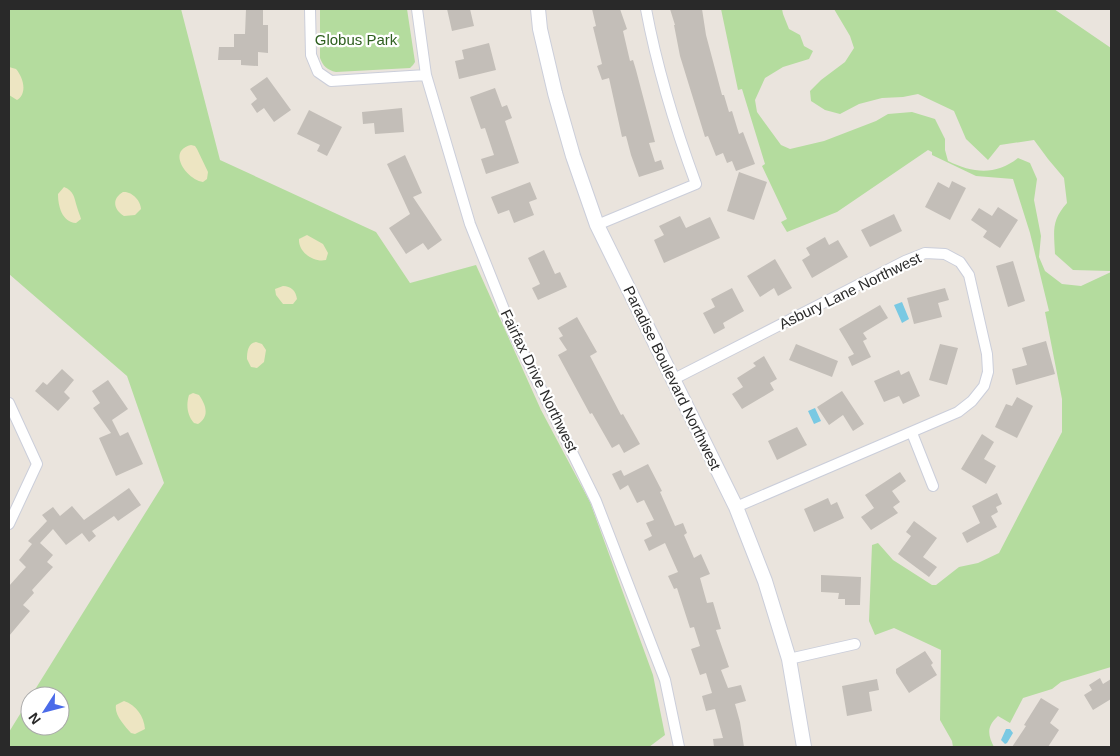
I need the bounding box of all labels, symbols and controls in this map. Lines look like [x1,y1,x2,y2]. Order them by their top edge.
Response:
park label: Globus Park [315,31,398,48]
street label: Asbury Lane Northwest [776,248,924,332]
street label: Paradise Boulevard Northwest [620,283,725,473]
street label: Fairfax Drive Northwest [497,307,582,456]
north arrow [20,686,70,736]
text: N [25,710,44,727]

